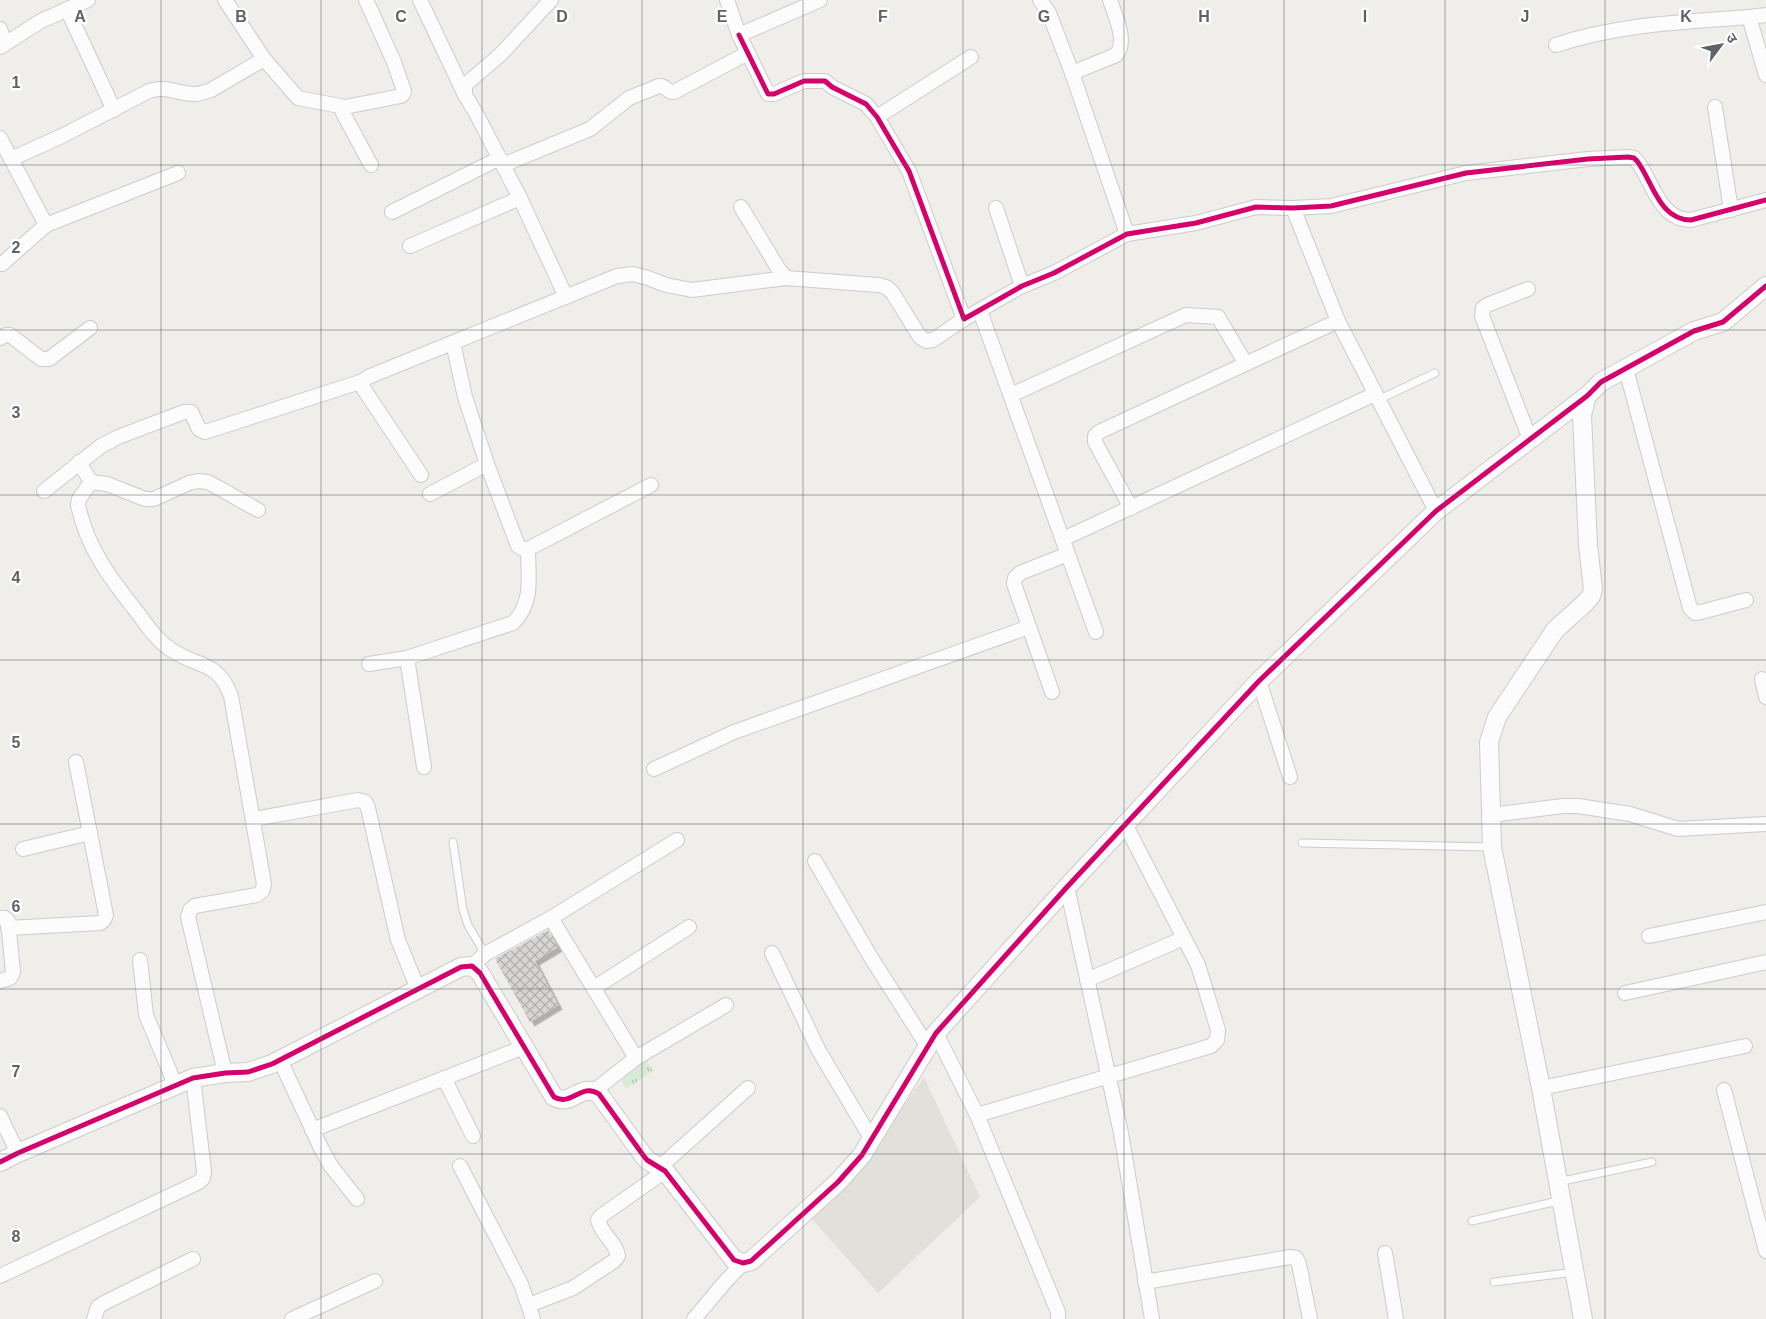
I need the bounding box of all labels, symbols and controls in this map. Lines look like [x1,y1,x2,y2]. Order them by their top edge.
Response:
text: A [74,8,86,25]
text: B [235,8,247,25]
text: C [395,8,407,25]
text: D [556,8,568,25]
text: E [717,8,728,25]
text: F [878,8,888,25]
text: G [1038,8,1050,25]
text: H [1198,8,1210,25]
text: I [1363,8,1367,25]
text: J [1521,8,1529,25]
text: K [1680,8,1692,25]
north arrow [1696,20,1746,70]
text: उ [1723,30,1741,47]
text: 1 [12,74,21,91]
text: 2 [12,239,21,256]
text: 3 [12,404,21,421]
text: 4 [12,569,21,586]
text: 5 [12,734,21,751]
text: 6 [12,898,21,915]
text: 7 [12,1063,21,1080]
text: 8 [12,1228,21,1245]

